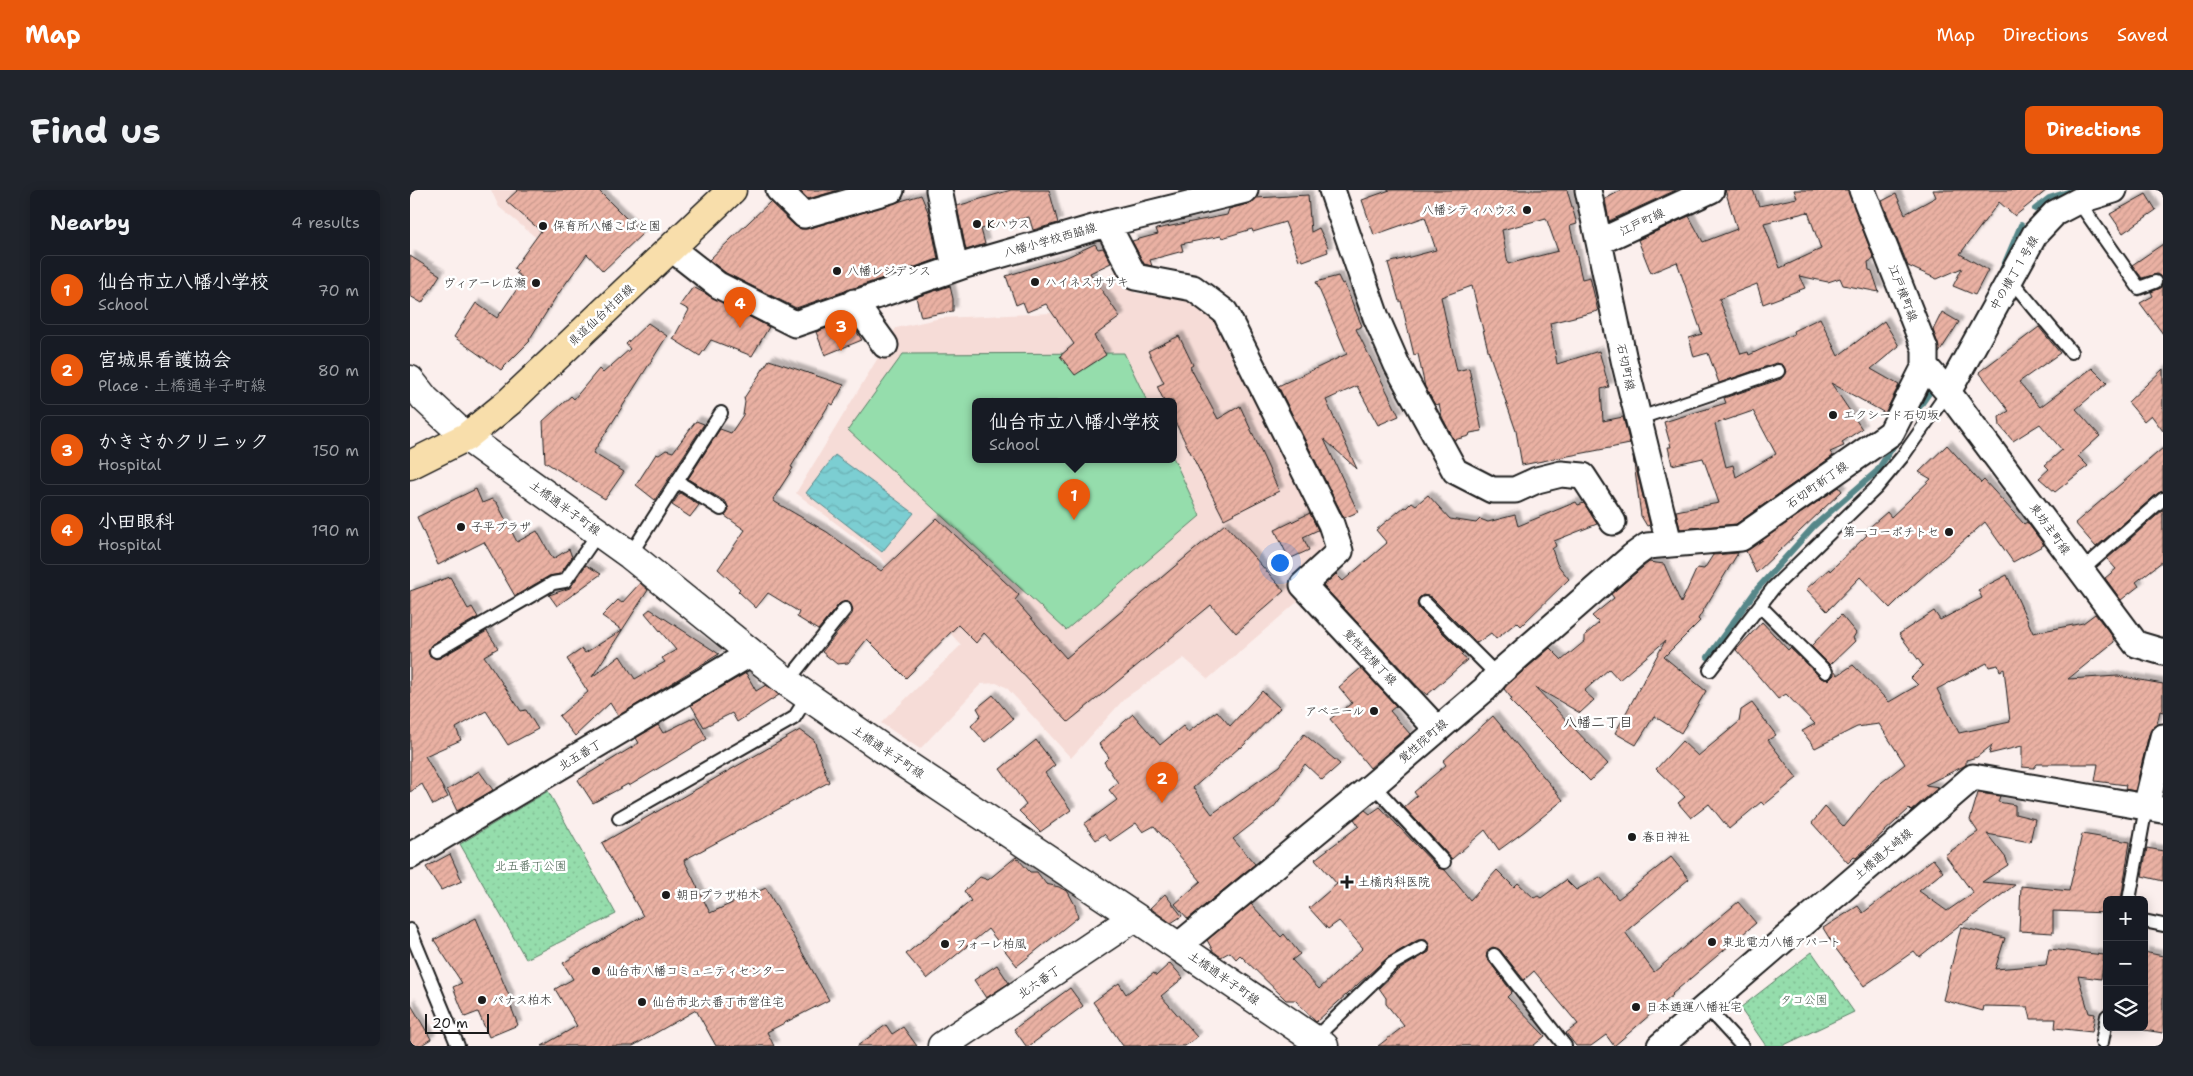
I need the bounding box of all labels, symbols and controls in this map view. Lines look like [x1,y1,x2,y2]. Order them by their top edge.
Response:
text: Map [25,19,81,51]
text: Map [1937,23,1975,47]
text: Directions [2003,23,2089,47]
text: Saved [2117,23,2168,47]
button: Directions [2025,106,2163,154]
text: Find us [30,107,161,154]
place label: 八幡シティハウス [1422,202,1517,218]
marker: 八幡シティハウス [1521,204,1533,216]
street label: 江戸町線 [1617,205,1667,239]
text: Nearby [50,209,130,237]
text: 4 results [291,212,360,233]
place label: Kハウス [987,216,1030,232]
place label: 保育所八幡こばと園 [553,218,661,234]
marker: Kハウス [971,218,983,230]
street label: 八幡小学校西脇線 [1002,219,1098,261]
marker: 保育所八幡こばと園 [537,220,549,232]
street label: 中の横丁１号線 [1986,233,2042,313]
street label: 江戸横町線 [1885,262,1921,324]
place label: 八幡レジデンス [847,263,931,279]
marker: 八幡レジデンス [831,265,843,277]
text: 仙台市立八幡小学校 [98,269,269,294]
place label: ハイネスササキ [1045,274,1129,290]
place label: ヴィアーレ広瀬 [443,275,526,291]
marker: ハイネスササキ [1029,276,1041,288]
marker: ヴィアーレ広瀬 [530,277,542,289]
text: 1 [63,280,71,301]
text: 70 m [318,280,359,301]
street label: 県道仙台村田線 [565,280,637,350]
pin: 4 [724,287,756,328]
text: School [98,294,148,315]
pin: 3 [825,310,857,351]
street label: 石切町線 [1613,342,1639,392]
text: 宮城県看護協会 [98,347,231,372]
text: 2 [61,360,73,381]
text: 80 m [318,360,359,381]
text: Place · 土橋通半子町線 [98,375,266,396]
popup [972,398,1177,463]
place label: エクシード石切坂 [1843,407,1939,423]
text: 仙台市立八幡小学校 [989,409,1160,434]
marker: エクシード石切坂 [1827,409,1839,421]
text: かきさかクリニック [98,429,269,454]
text: School [989,434,1039,455]
text: 3 [61,440,73,461]
text: 150 m [312,440,359,461]
text: Hospital [98,454,161,475]
street label: 石切町新丁線 [1783,458,1851,512]
street label: 土橋通半子町線 [526,477,604,539]
pin: 1 [1058,479,1090,520]
street label: 東坊主町線 [2026,500,2074,558]
text: 小田眼科 [98,509,174,534]
place label: 子平プラザ [471,519,531,535]
text: 4 [61,520,73,541]
text: 190 m [312,520,359,541]
marker: 子平プラザ [455,521,467,533]
place label: 第一コーポチトセ [1843,524,1939,540]
marker: 第一コーポチトセ [1943,526,1955,538]
text: Hospital [98,534,161,555]
your location [1267,550,1293,576]
street label: 覚性院横丁線 [1340,625,1400,689]
place label: アベニール [1305,703,1364,719]
marker: アベニール [1368,705,1380,717]
district label: 八幡二丁目 [1563,713,1633,731]
street label: 覚性院町線 [1395,715,1451,767]
street label: 土橋通半子町線 [849,722,927,782]
street label: 北五番丁 [555,736,605,774]
pin: 2 [1146,762,1178,803]
street label: 土橋通大崎線 [1850,825,1916,883]
place label: 春日神社 [1642,829,1690,845]
marker: 春日神社 [1626,831,1638,843]
park label: 北五番丁公園 [495,858,567,874]
place label: 土橋内科医院 [1358,874,1430,890]
marker: 土橋内科医院 [1340,875,1354,889]
place label: 朝日プラザ柏木 [676,887,760,903]
marker: 朝日プラザ柏木 [660,889,672,901]
map controls [2103,896,2148,1031]
button: + [2103,896,2148,941]
place label: 東北電力八幡アパート [1722,934,1841,950]
place label: フォーレ柏風 [955,936,1027,952]
marker: 東北電力八幡アパート [1706,936,1718,948]
marker: フォーレ柏風 [939,938,951,950]
button: − [2103,941,2148,986]
street label: 土橋通半子町線 [1185,947,1263,1009]
street label: 北六番丁 [1015,962,1063,1002]
place label: 仙台市八幡コミュニティセンター [606,963,786,979]
marker: 仙台市八幡コミュニティセンター [590,965,602,977]
button: layers [2103,986,2148,1031]
place label: パナス柏木 [492,992,552,1008]
park label: タコ公園 [1780,992,1828,1008]
marker: パナス柏木 [476,994,488,1006]
place label: 仙台市北六番丁市営住宅 [652,994,784,1010]
marker: 仙台市北六番丁市営住宅 [636,996,648,1008]
place label: 日本通運八幡社宅 [1646,999,1742,1015]
marker: 日本通運八幡社宅 [1630,1001,1642,1013]
scale bar [425,1011,489,1034]
text: 20 m [432,1014,468,1032]

